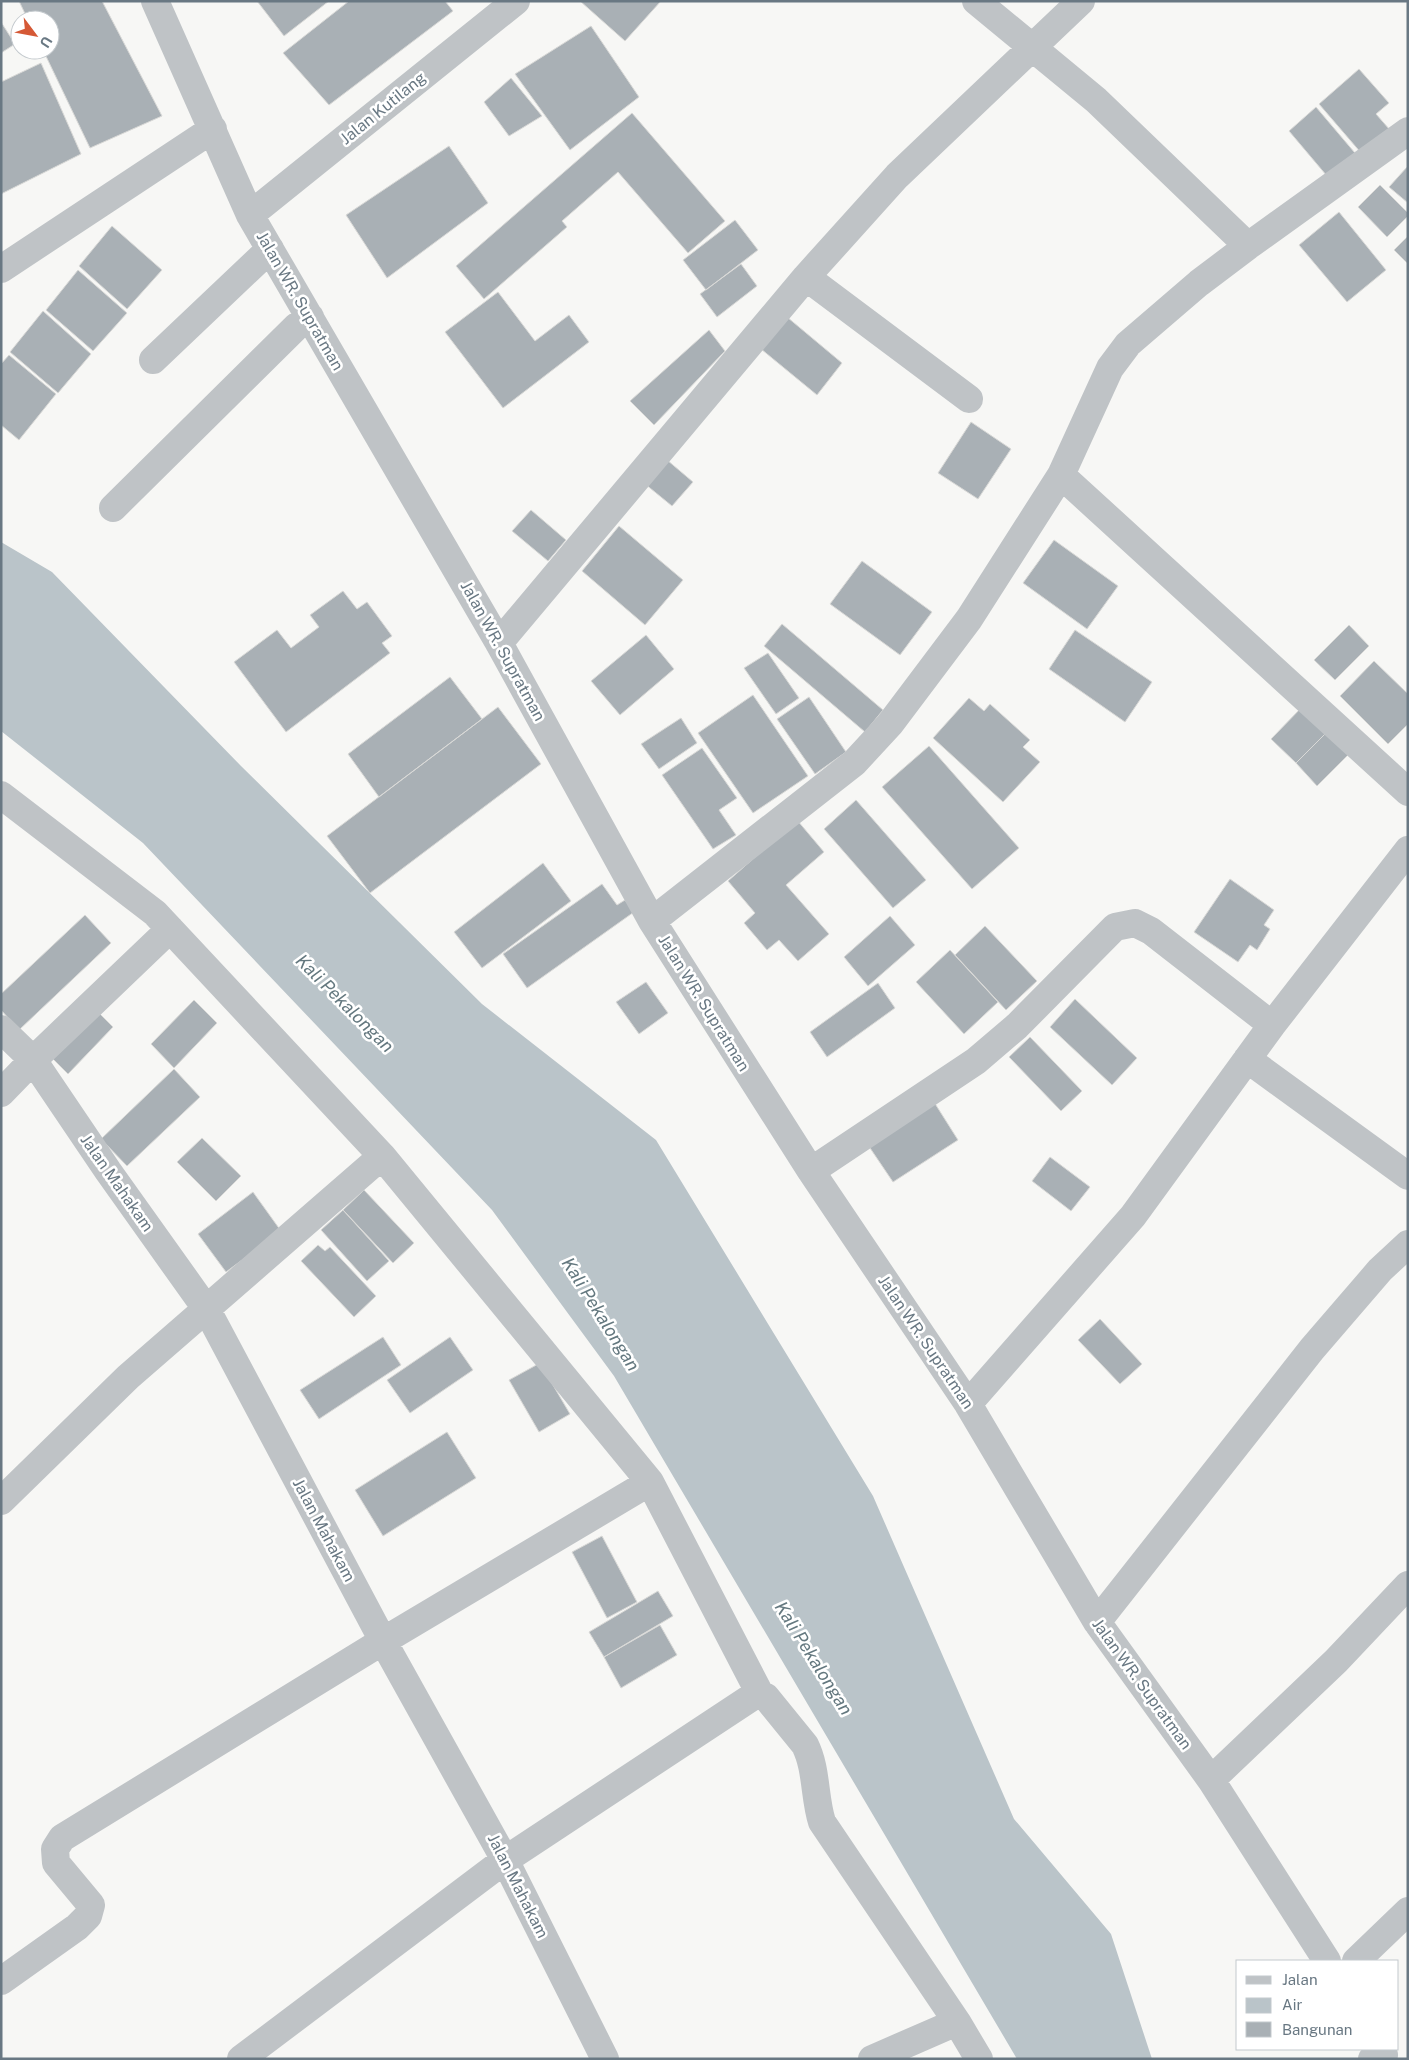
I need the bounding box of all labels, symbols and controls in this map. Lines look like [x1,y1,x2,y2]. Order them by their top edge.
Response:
north arrow [10,10,60,60]
text: U [37,33,55,50]
street label: Jalan Kutilang [336,68,430,148]
street label: Jalan WR. Supratman [253,228,347,374]
street label: Jalan WR. Supratman [457,578,549,724]
street label: Jalan WR. Supratman [654,931,754,1075]
water label: Kali Pekalongan [292,950,398,1056]
street label: Jalan Mahakam [76,1131,158,1235]
water label: Kali Pekalongan [558,1253,644,1375]
street label: Jalan WR. Supratman [874,1272,978,1412]
street label: Jalan Mahakam [289,1475,359,1585]
water label: Kali Pekalongan [771,1597,857,1719]
street label: Jalan WR. Supratman [1088,1615,1196,1753]
street label: Jalan Mahakam [484,1831,552,1941]
legend [1236,1960,1399,2050]
text: Jalan [1282,1971,1318,1988]
text: Air [1282,1996,1302,2013]
text: Bangunan [1282,2021,1353,2038]

